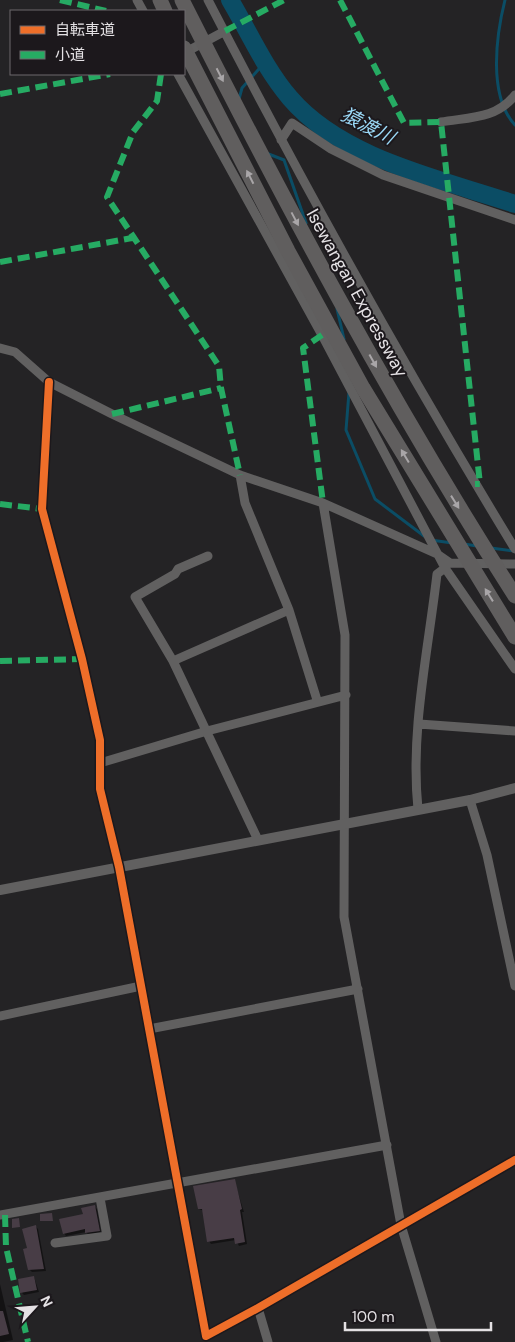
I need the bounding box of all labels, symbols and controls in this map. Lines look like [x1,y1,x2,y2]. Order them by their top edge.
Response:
legend [10,10,185,75]
text: 自転車道 [55,20,115,40]
text: 小道 [55,45,85,65]
one-way arrow [216,68,224,82]
water label: 猿渡川 [337,102,401,151]
one-way arrow [246,169,254,184]
street label: Isewangan Expressway [301,204,413,382]
one-way arrow [291,212,299,226]
one-way arrow [369,354,377,369]
one-way arrow [400,450,409,463]
one-way arrow [450,495,460,508]
one-way arrow [485,589,494,602]
north arrow [10,1282,60,1332]
text: N [36,1293,57,1310]
scale bar [345,1300,491,1332]
text: 100 m [352,1307,395,1327]

